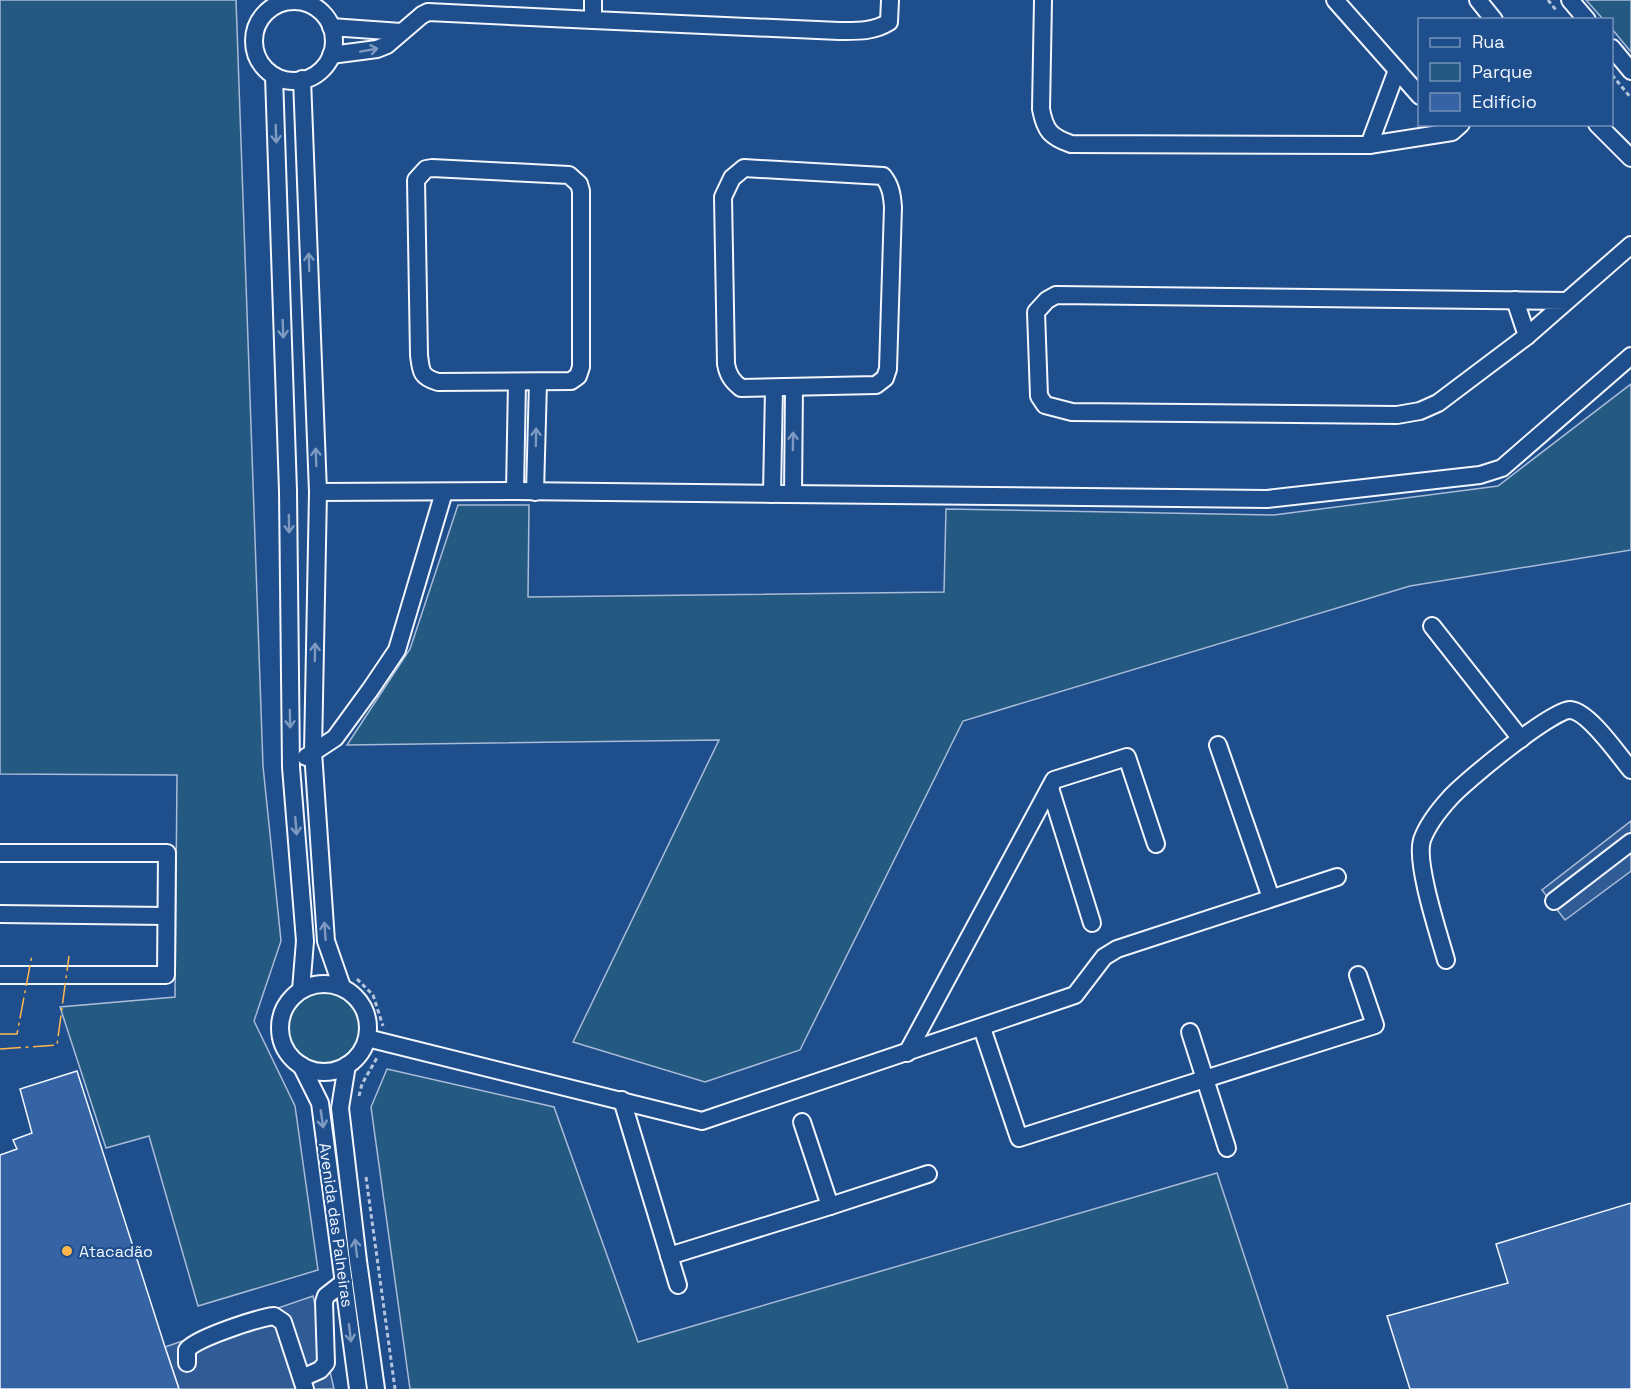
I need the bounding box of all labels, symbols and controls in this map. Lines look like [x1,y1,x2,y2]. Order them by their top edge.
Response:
legend [1418,18,1613,126]
text: Rua [1472,30,1505,53]
one-way arrow [358,44,378,55]
text: Parque [1472,60,1533,83]
text: Edifício [1472,90,1537,113]
one-way arrow [271,123,282,143]
one-way arrow [304,252,315,272]
one-way arrow [277,318,288,338]
one-way arrow [531,427,542,447]
one-way arrow [787,431,799,451]
one-way arrow [311,447,322,467]
one-way arrow [283,513,294,533]
one-way arrow [309,642,321,662]
one-way arrow [285,708,296,728]
one-way arrow [290,815,301,835]
one-way arrow [319,922,330,942]
one-way arrow [317,1109,328,1129]
street label: Avenida das Palneiras [314,1141,358,1309]
one-way arrow [350,1238,361,1258]
place label: Atacadão [79,1241,153,1262]
marker: Atacadão [60,1244,74,1258]
one-way arrow [345,1323,356,1343]

